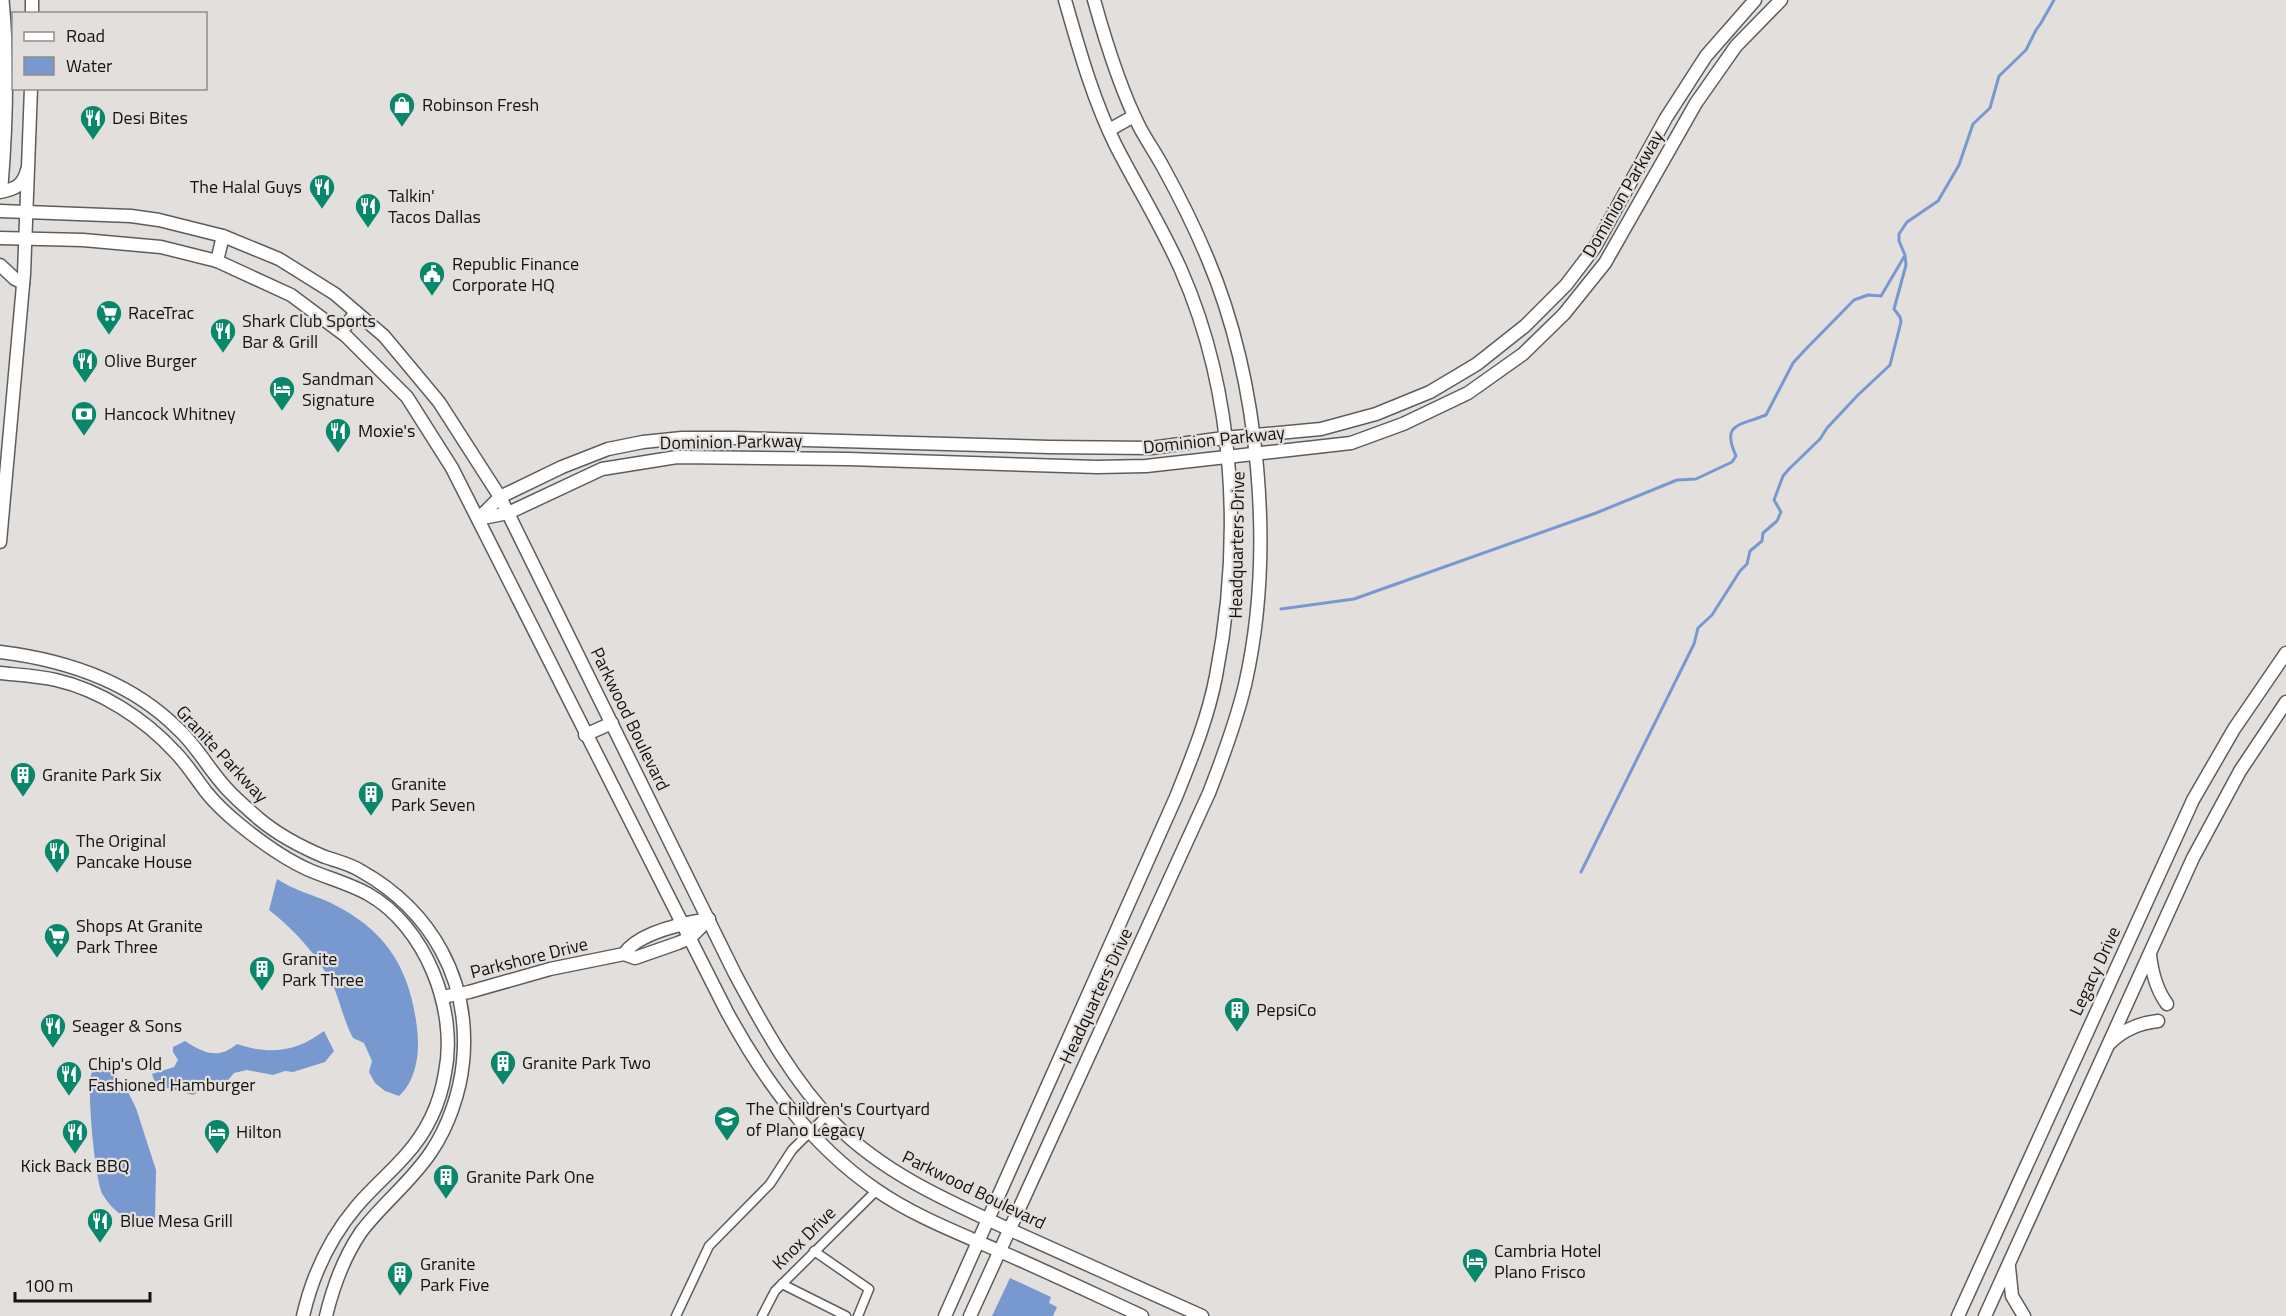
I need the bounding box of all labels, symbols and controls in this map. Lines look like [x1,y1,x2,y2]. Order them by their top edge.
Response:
legend [12,12,207,90]
text: Road [66,22,105,49]
text: Water [66,52,112,79]
shop icon: Robinson Fresh [387,90,417,128]
place label: Robinson Fresh [422,91,539,118]
restaurant icon: Desi Bites [78,103,108,141]
place label: Desi Bites [112,104,188,131]
street label: Dominion Parkway [1575,125,1670,262]
restaurant icon: The Halal Guys [307,172,337,210]
place label: The Halal Guys [190,173,302,200]
place label: Talkin' Tacos Dallas [388,182,481,230]
restaurant icon: Talkin' Tacos Dallas [353,191,383,229]
place label: Republic Finance Corporate HQ [452,250,579,298]
public building icon: Republic Finance Corporate HQ [417,259,447,297]
supermarket icon: RaceTrac [94,298,124,336]
place label: RaceTrac [128,299,194,326]
place label: Shark Club Sports Bar & Grill [242,307,376,355]
restaurant icon: Shark Club Sports Bar & Grill [208,316,238,354]
restaurant icon: Olive Burger [70,346,100,384]
place label: Olive Burger [104,347,197,374]
place label: Sandman Signature [302,365,375,413]
hotel icon: Sandman Signature [267,374,297,412]
bank icon: Hancock Whitney [69,399,99,437]
place label: Hancock Whitney [104,400,236,427]
restaurant icon: Moxie's [323,416,353,454]
place label: Moxie's [358,417,415,444]
street label: Dominion Parkway [1142,419,1287,460]
street label: Dominion Parkway [659,427,803,456]
street label: Headquarters Drive [1222,471,1251,619]
street label: Parkwood Boulevard [584,642,677,795]
street label: Granite Parkway [170,699,275,809]
building icon: Granite Park Six [8,760,38,798]
place label: Granite Park Six [42,761,162,788]
place label: Granite Park Seven [391,770,475,818]
building icon: Granite Park Seven [356,779,386,817]
place label: The Original Pancake House [76,827,192,875]
restaurant icon: The Original Pancake House [42,836,72,874]
place label: Shops At Granite Park Three [76,912,203,960]
supermarket icon: Shops At Granite Park Three [42,921,72,959]
street label: Legacy Drive [2062,922,2127,1020]
street label: Headquarters Drive [1052,923,1139,1068]
street label: Parkshore Drive [467,930,591,985]
place label: Granite Park Three [282,945,364,993]
building icon: Granite Park Three [247,954,277,992]
building icon: PepsiCo [1222,995,1252,1033]
place label: PepsiCo [1256,996,1317,1023]
restaurant icon: Seager & Sons [38,1011,68,1049]
place label: Seager & Sons [72,1012,182,1039]
building icon: Granite Park Two [488,1048,518,1086]
place label: Granite Park Two [522,1049,651,1076]
place label: Chip's Old Fashioned Hamburger [88,1050,256,1098]
restaurant icon: Chip's Old Fashioned Hamburger [54,1059,84,1097]
place label: The Children's Courtyard of Plano Legacy [746,1095,930,1143]
school or university icon: The Children's Courtyard of Plano Legacy [712,1104,742,1142]
restaurant icon: Kick Back BBQ [60,1117,90,1155]
hotel icon: Hilton [202,1117,232,1155]
place label: Hilton [236,1118,282,1145]
street label: Parkwood Boulevard [898,1143,1051,1236]
place label: Kick Back BBQ [20,1152,130,1179]
building icon: Granite Park One [431,1162,461,1200]
place label: Granite Park One [466,1163,594,1190]
street label: Knox Drive [766,1200,842,1276]
restaurant icon: Blue Mesa Grill [85,1206,115,1244]
place label: Blue Mesa Grill [120,1207,233,1234]
place label: Cambria Hotel Plano Frisco [1494,1237,1602,1285]
hotel icon: Cambria Hotel Plano Frisco [1460,1246,1490,1284]
place label: Granite Park Five [420,1250,489,1298]
building icon: Granite Park Five [385,1259,415,1297]
scale bar [15,1265,150,1303]
text: 100 m [24,1272,73,1299]

